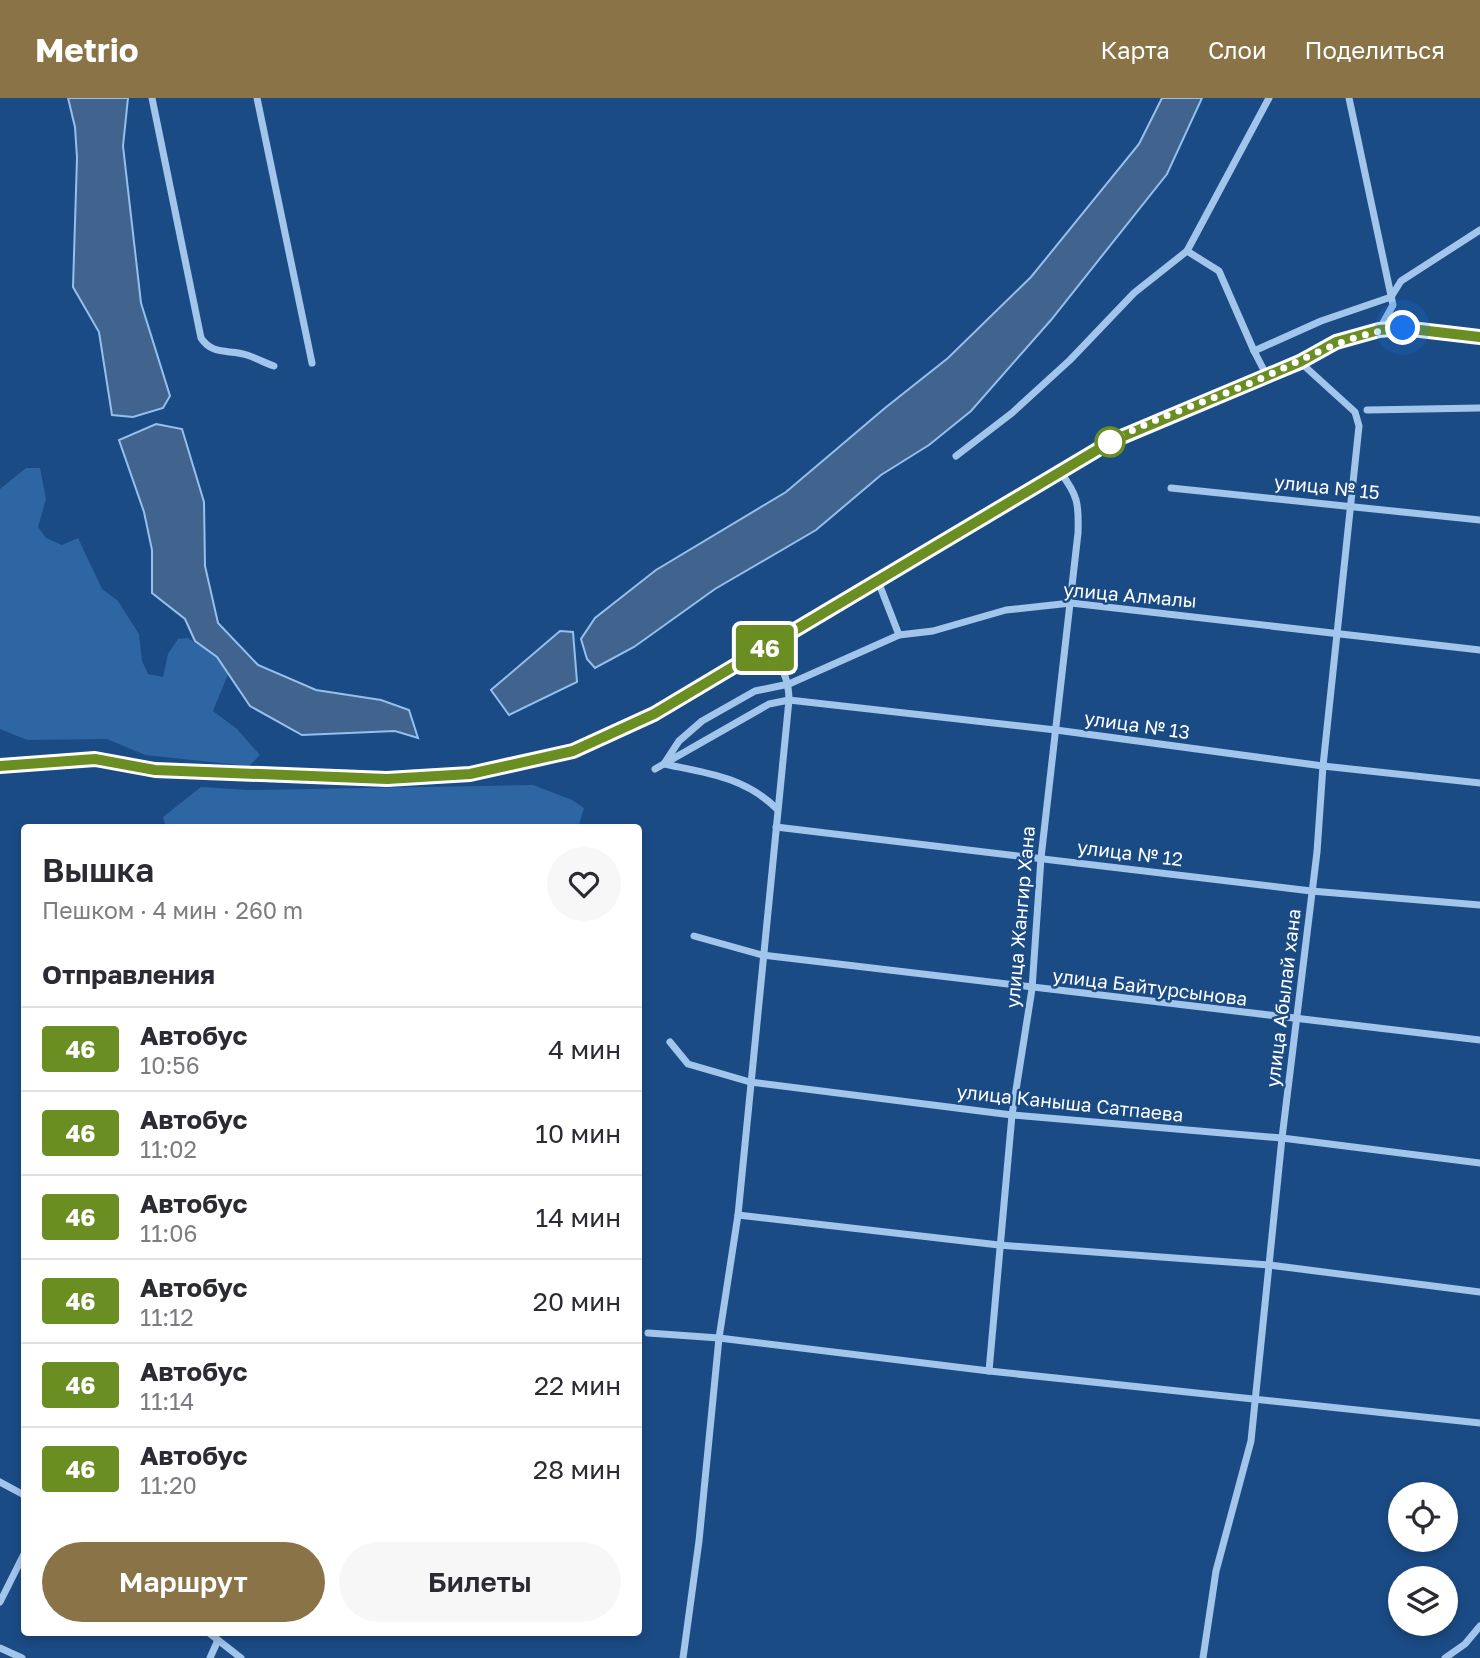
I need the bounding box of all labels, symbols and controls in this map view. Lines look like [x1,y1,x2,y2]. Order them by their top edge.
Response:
text: Metrio [35,30,139,69]
text: Карта [1100,35,1170,64]
text: Слои [1208,35,1267,64]
text: Поделиться [1305,35,1445,64]
your location [1385,310,1420,345]
unlabelled marker [1095,427,1125,457]
street label: улица № 15 [1273,470,1381,503]
street label: улица Алмалы [1062,577,1198,612]
line badge: 46 [734,625,796,671]
text: 46 [750,633,780,662]
street label: улица № 13 [1083,706,1191,743]
street label: улица Жангир Хана [1000,825,1039,1009]
street label: улица № 12 [1076,835,1184,870]
button: heart [547,847,621,921]
text: Вышка [42,850,154,889]
text: Пешком · 4 мин · 260 m [42,896,303,924]
street label: улица Абылай хана [1260,907,1305,1088]
text: Отправления [42,959,215,990]
street label: улица Байтурсынова [1051,963,1249,1010]
text: Автобус [140,1020,247,1051]
text: 46 [65,1034,96,1063]
text: 4 мин [548,1034,621,1065]
text: 10:56 [140,1051,200,1079]
street label: улица Каныша Сатпаева [955,1079,1185,1126]
text: Автобус [140,1104,247,1135]
text: 46 [65,1118,96,1147]
text: 10 мин [535,1118,621,1149]
text: 11:02 [140,1135,197,1163]
text: Автобус [140,1188,247,1219]
text: 46 [65,1202,96,1231]
text: 14 мин [536,1202,621,1233]
text: 11:06 [140,1219,197,1247]
text: Автобус [140,1272,247,1303]
text: 46 [65,1286,96,1315]
text: 20 мин [533,1286,621,1317]
text: 11:12 [140,1303,194,1331]
text: Автобус [140,1356,247,1387]
text: 46 [65,1370,96,1399]
text: 22 мин [534,1370,621,1401]
text: 11:14 [140,1387,194,1415]
text: Автобус [140,1440,247,1471]
text: 46 [65,1454,96,1483]
text: 28 мин [533,1454,621,1485]
text: 11:20 [140,1471,197,1499]
map controls [1388,1482,1458,1636]
button: locate [1388,1482,1458,1552]
button: Маршрут [42,1542,325,1622]
button: Билеты [339,1542,621,1622]
button: layers [1388,1566,1458,1636]

